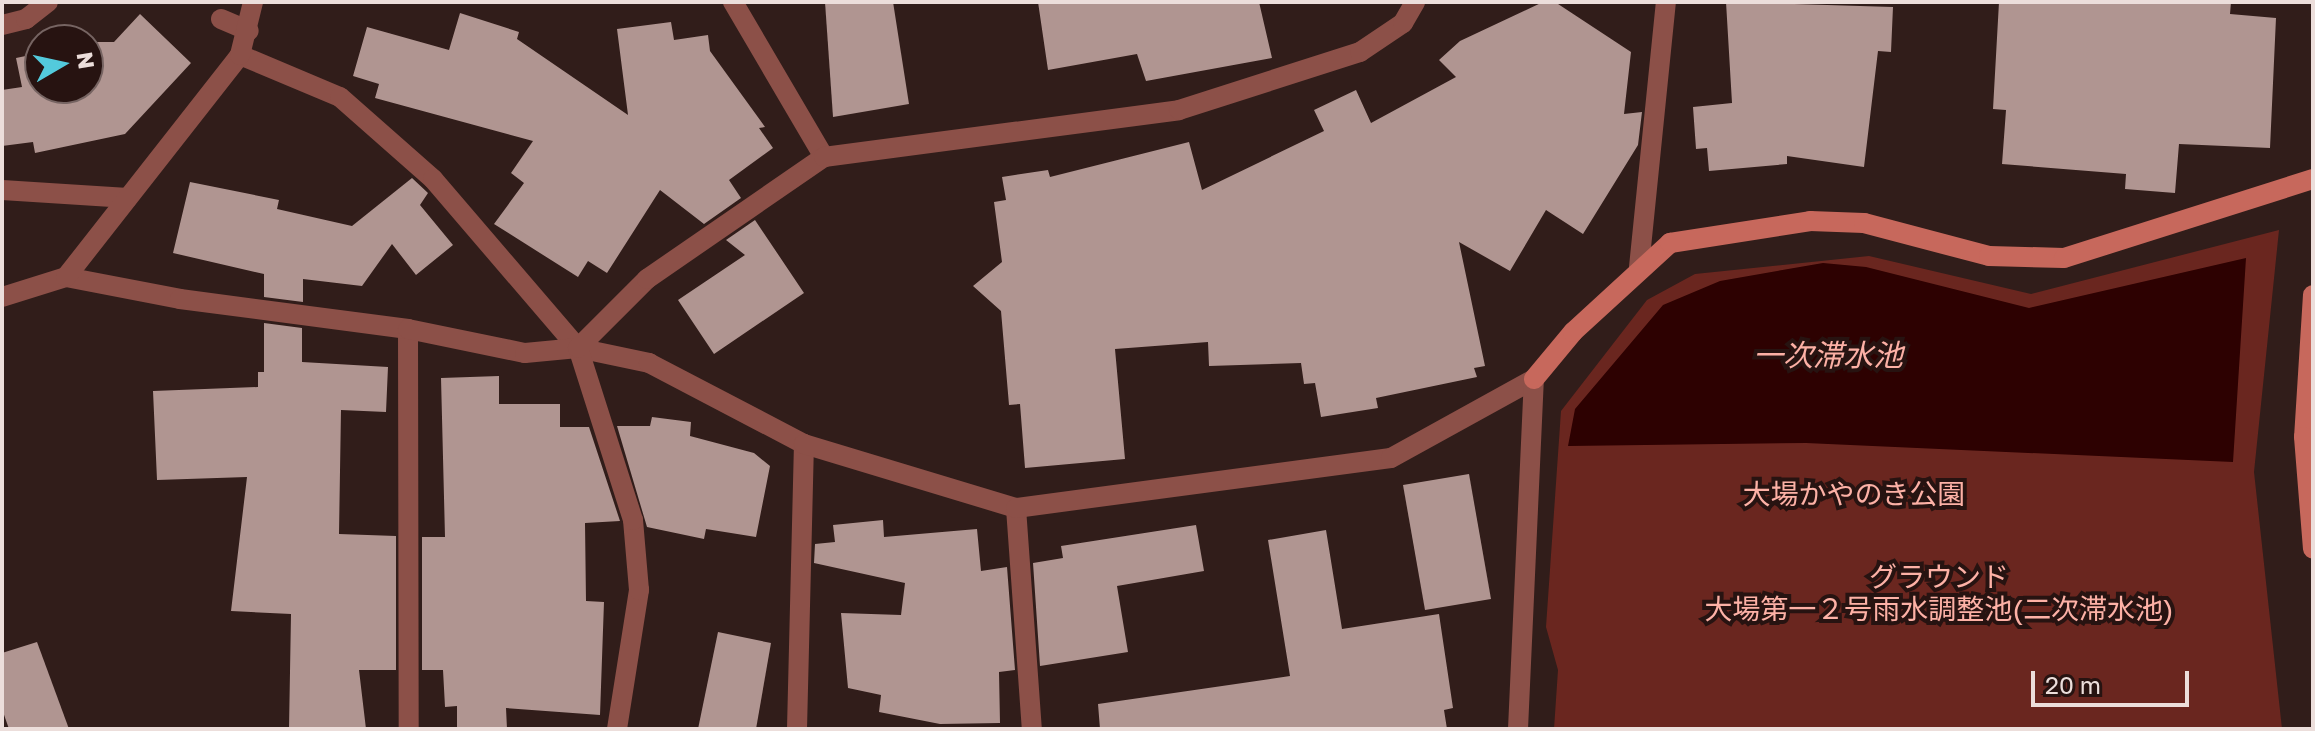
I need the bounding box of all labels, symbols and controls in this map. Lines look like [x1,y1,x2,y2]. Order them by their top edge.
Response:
north arrow [24,24,104,104]
text: N [72,50,101,71]
water label: 一次滞水池 [1753,337,1903,373]
park label: 大場かやのき公園 [1742,477,1966,511]
park label: グラウンド 大場第一２号雨水調整池(二次滞水池) [1704,560,2174,626]
scale bar [2035,655,2193,705]
text: 20 m [2045,670,2101,699]

